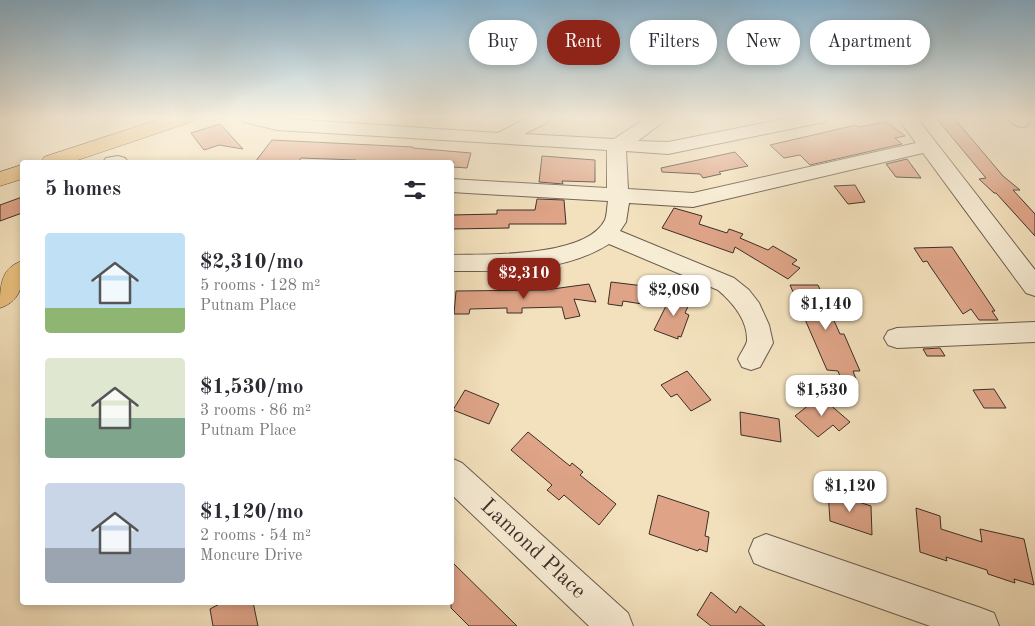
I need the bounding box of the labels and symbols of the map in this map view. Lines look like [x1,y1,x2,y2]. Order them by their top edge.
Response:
pin: $2,310 [483,258,565,300]
pin: $2,080 [633,274,715,317]
pin: $1,140 [785,288,867,331]
pin: $1,530 [781,374,863,417]
pin: $1,120 [809,470,891,513]
street label: Lamond Place [476,495,590,603]

